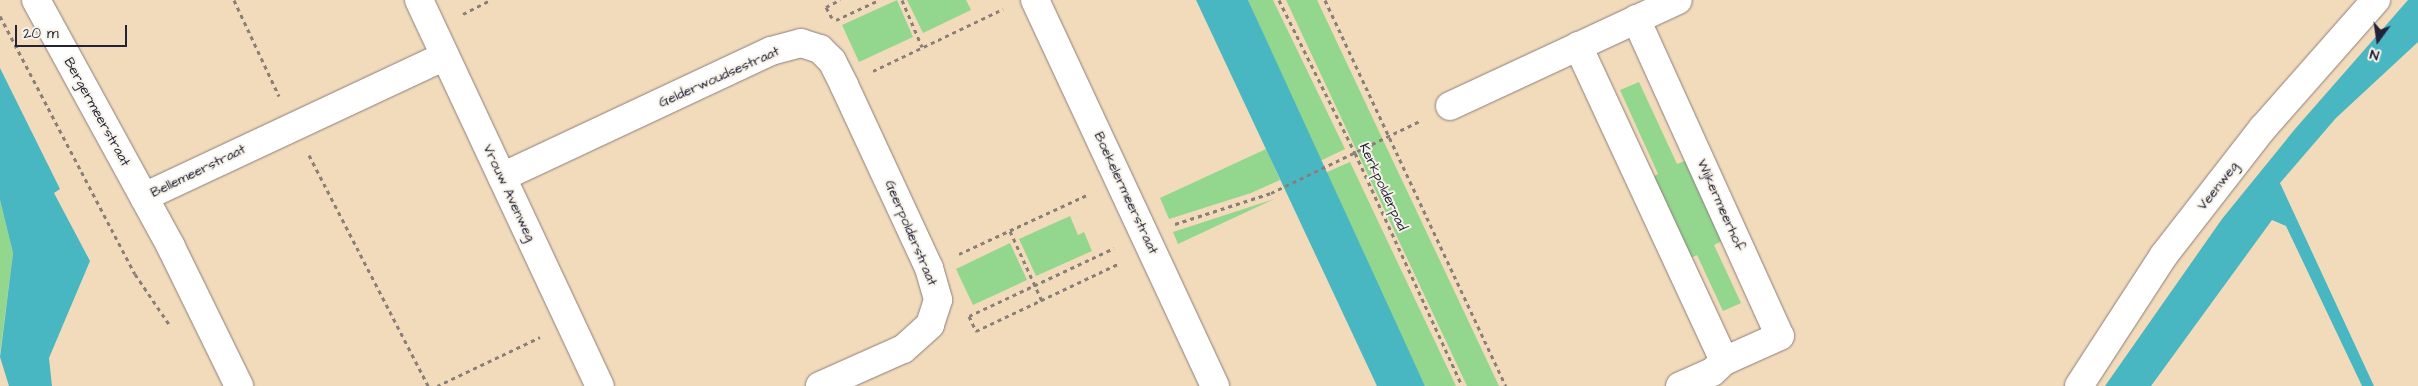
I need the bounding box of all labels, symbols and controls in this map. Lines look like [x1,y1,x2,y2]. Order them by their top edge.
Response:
scale bar [18,15,130,47]
north arrow [2353,15,2403,65]
text: 20 m [23,23,59,44]
street label: Gelderwoudsestraat [656,43,782,111]
text: N [2368,44,2381,65]
street label: Bergermeerstraat [60,55,134,169]
street label: Boekelermeerstraat [1090,129,1162,257]
street label: Kerkpolderpad [1355,140,1411,234]
street label: Bellemeerstraat [148,141,248,201]
street label: Vrouw Avenweg [479,142,539,244]
street label: Wijkermeerhof [1693,157,1749,253]
street label: Veenweg [2194,158,2242,214]
street label: Geerpolderstraat [881,178,941,288]

